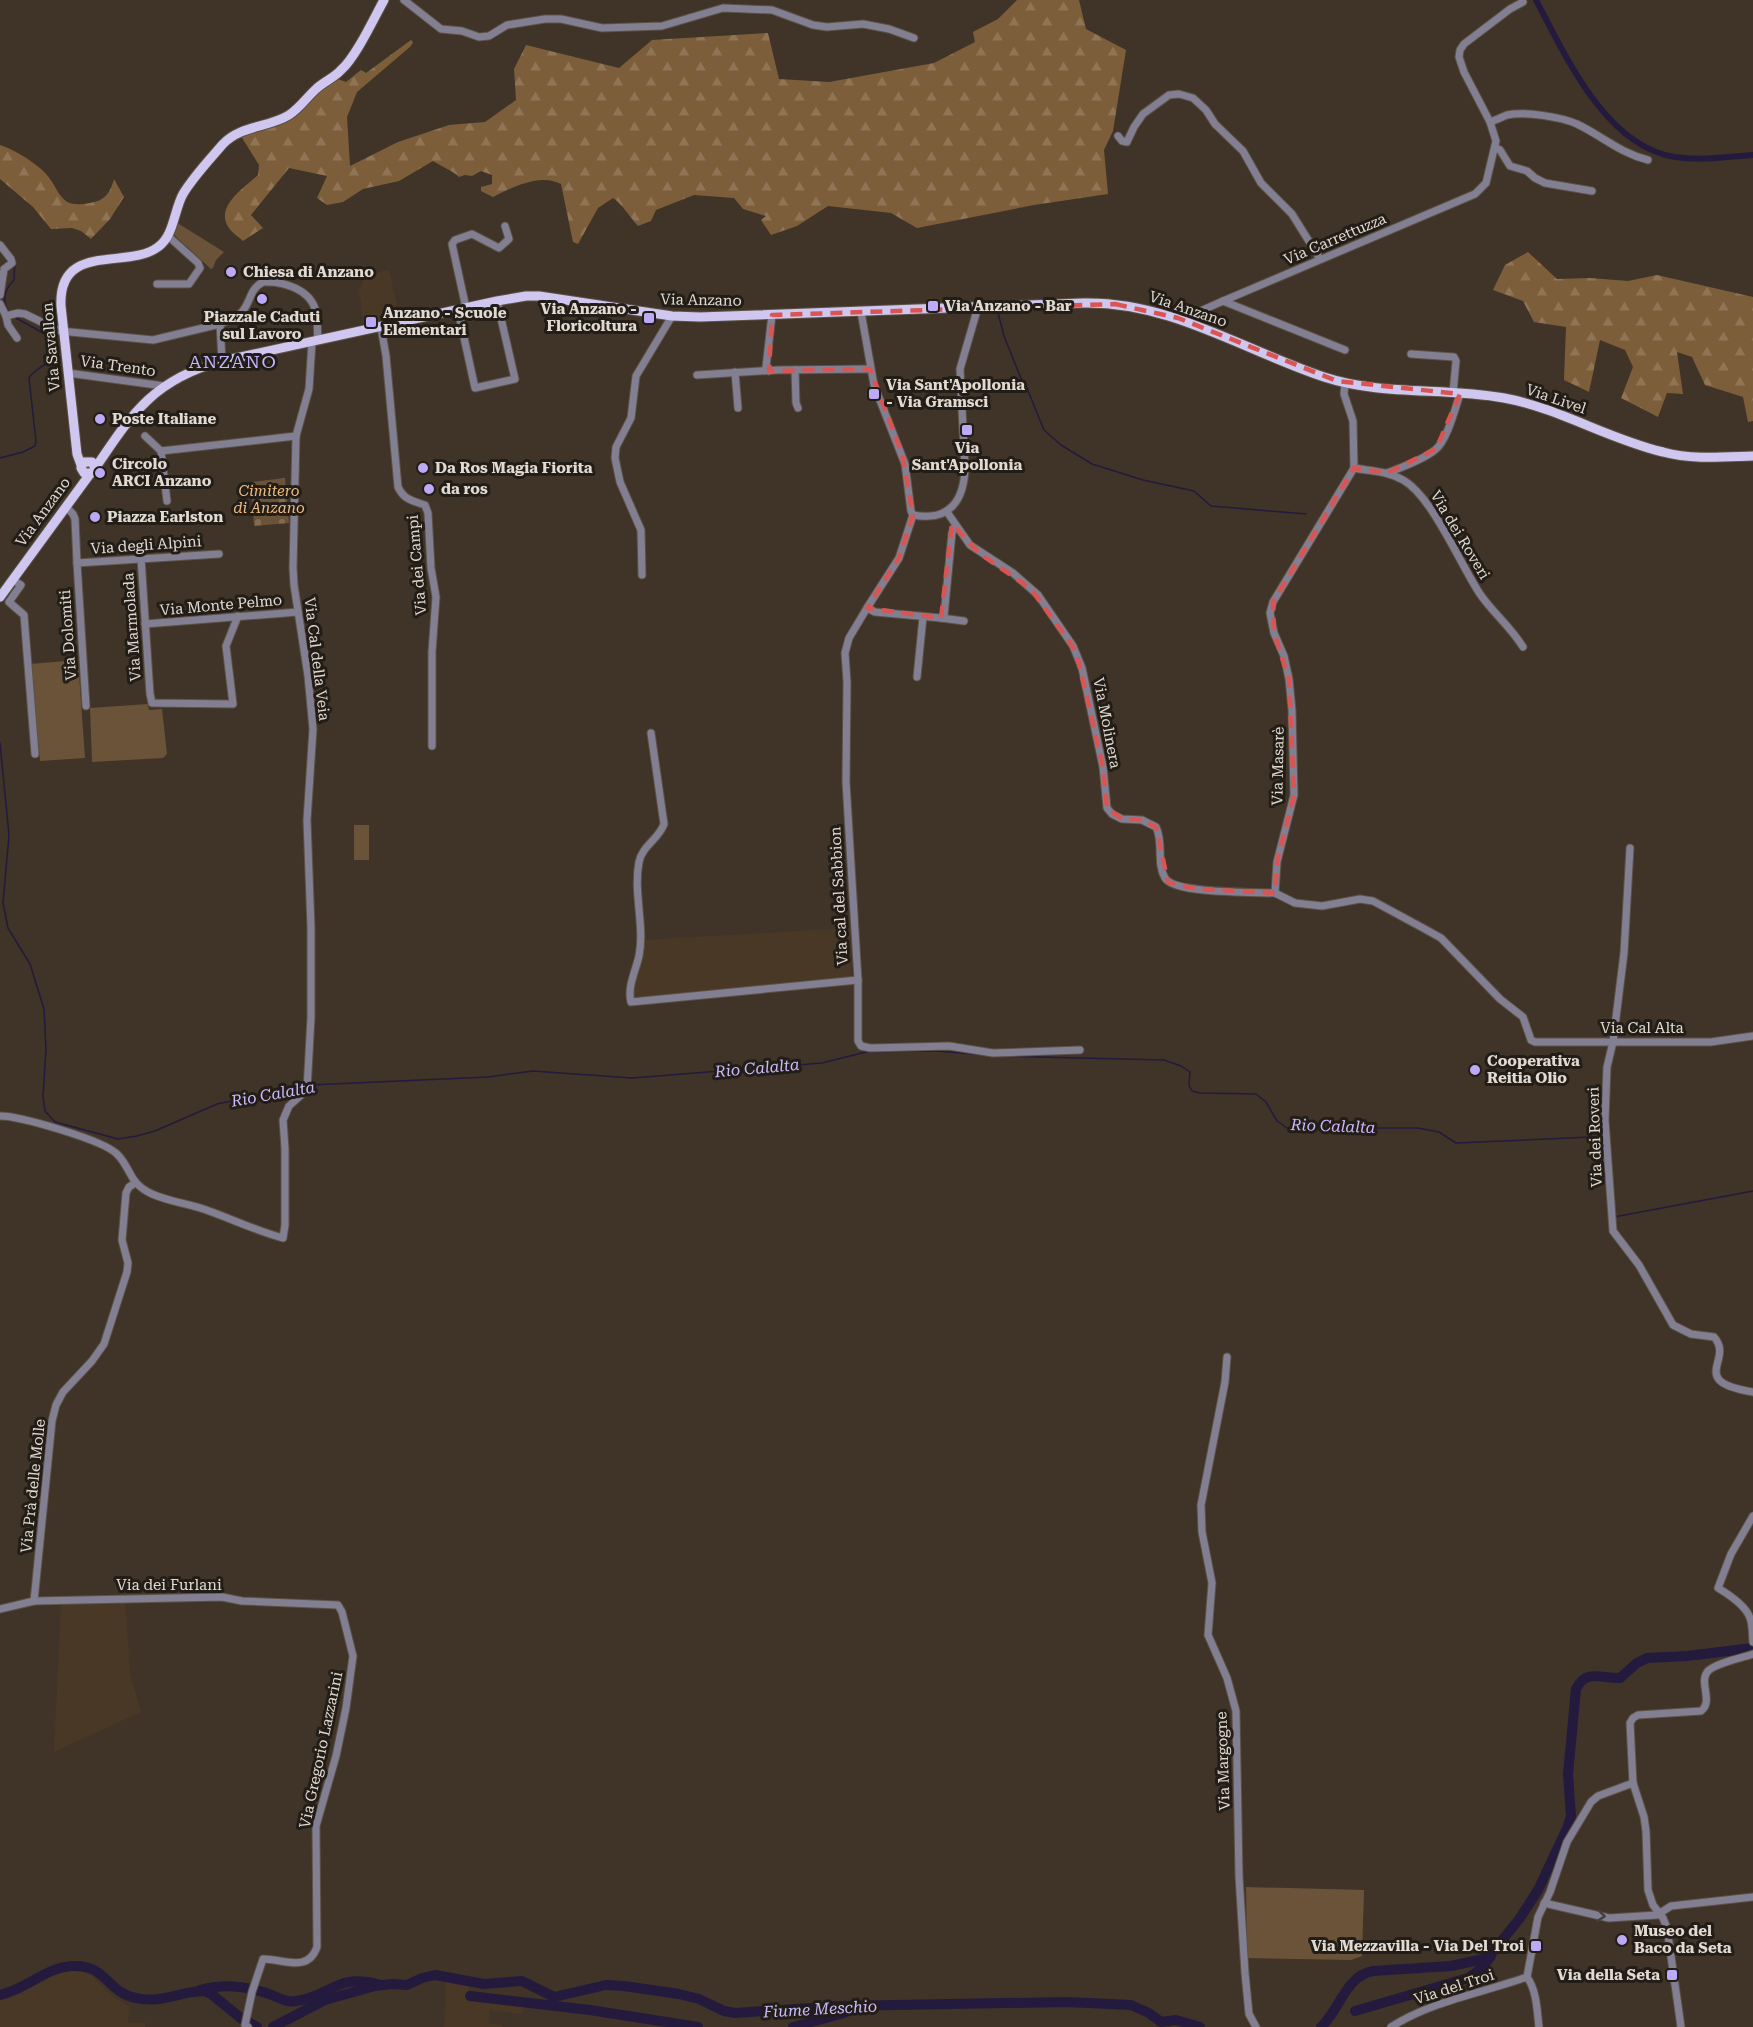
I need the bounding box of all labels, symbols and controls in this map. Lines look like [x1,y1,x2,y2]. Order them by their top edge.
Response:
street label: Via Carrettuzza [1281,209,1389,269]
place label: Chiesa di Anzano [243,263,374,281]
marker: Chiesa di Anzano [224,265,238,279]
street label: Via Anzano [1147,287,1229,331]
street label: Via Anzano [660,290,742,310]
marker: Piazzale Caduti sul Lavoro [255,292,269,306]
place label: Via Anzano - Bar [945,297,1072,315]
marker: Via Anzano - Bar [926,299,940,313]
place label: Via Anzano - Floricoltura [541,300,637,335]
street label: Via Savallon [38,302,64,392]
place label: Anzano - Scuole Elementari [383,304,507,339]
place label: Piazzale Caduti sul Lavoro [204,308,320,343]
marker: Via Anzano - Floricoltura [642,311,656,325]
marker: Anzano - Scuole Elementari [364,315,378,329]
district label: ANZANO [189,351,277,372]
street label: Via Trento [79,352,157,380]
place label: Via Sant'Apollonia - Via Gramsci [886,376,1025,411]
street label: Via Livel [1524,380,1589,418]
marker: Via Sant'Apollonia - Via Gramsci [867,387,881,401]
place label: Poste Italiane [112,410,216,428]
marker: Poste Italiane [93,412,107,426]
marker: Via Sant'Apollonia [960,423,974,437]
place label: Via Sant'Apollonia [912,439,1022,474]
place label: Circolo ARCI Anzano [112,455,212,490]
place label: Da Ros Magia Fiorita [435,459,593,477]
marker: Da Ros Magia Fiorita [416,461,430,475]
marker: Circolo ARCI Anzano [93,466,107,480]
street label: Via Anzano [12,474,74,550]
place label: da ros [441,480,488,498]
park label: Cimitero di Anzano [233,482,305,517]
marker: da ros [422,482,436,496]
street label: Via dei Roveri [1426,487,1494,583]
place label: Piazza Earlston [107,508,223,526]
marker: Piazza Earlston [88,510,102,524]
street label: Via dei Campi [404,514,430,616]
street label: Via degli Alpini [90,532,202,558]
street label: Via Marmolada [119,572,145,682]
street label: Via Dolomiti [56,589,80,681]
street label: Via Monte Pelmo [159,591,283,619]
street label: Via Cal della Veia [300,596,334,722]
street label: Via Molinera [1089,676,1125,770]
street label: Via Masarè [1268,726,1288,806]
street label: Via cal del Sabbion [826,826,852,966]
street label: Via Cal Alta [1600,1019,1684,1037]
place label: Cooperativa Reitia Olio [1487,1052,1580,1087]
water label: Rio Calalta [713,1055,800,1081]
marker: Cooperativa Reitia Olio [1468,1063,1482,1077]
water label: Rio Calalta [229,1077,317,1111]
street label: Via dei Roveri [1584,1086,1606,1187]
water label: Rio Calalta [1289,1115,1376,1137]
street label: Via Prà delle Molle [17,1418,49,1554]
street label: Via dei Furlani [116,1576,222,1594]
street label: Via Gregorio Lazzarini [296,1670,346,1830]
street label: Via Margogne [1212,1711,1234,1811]
one-way arrow [1597,1910,1606,1922]
place label: Museo del Baco da Seta [1634,1922,1732,1957]
marker: Museo del Baco da Seta [1615,1933,1629,1947]
place label: Via Mezzavilla - Via Del Troi [1311,1937,1524,1955]
marker: Via Mezzavilla - Via Del Troi [1529,1939,1543,1953]
street label: Via del Troi [1412,1966,1497,2008]
place label: Via della Seta [1557,1966,1660,1984]
marker: Via della Seta [1665,1968,1679,1982]
water label: Fiume Meschio [762,1997,877,2022]

